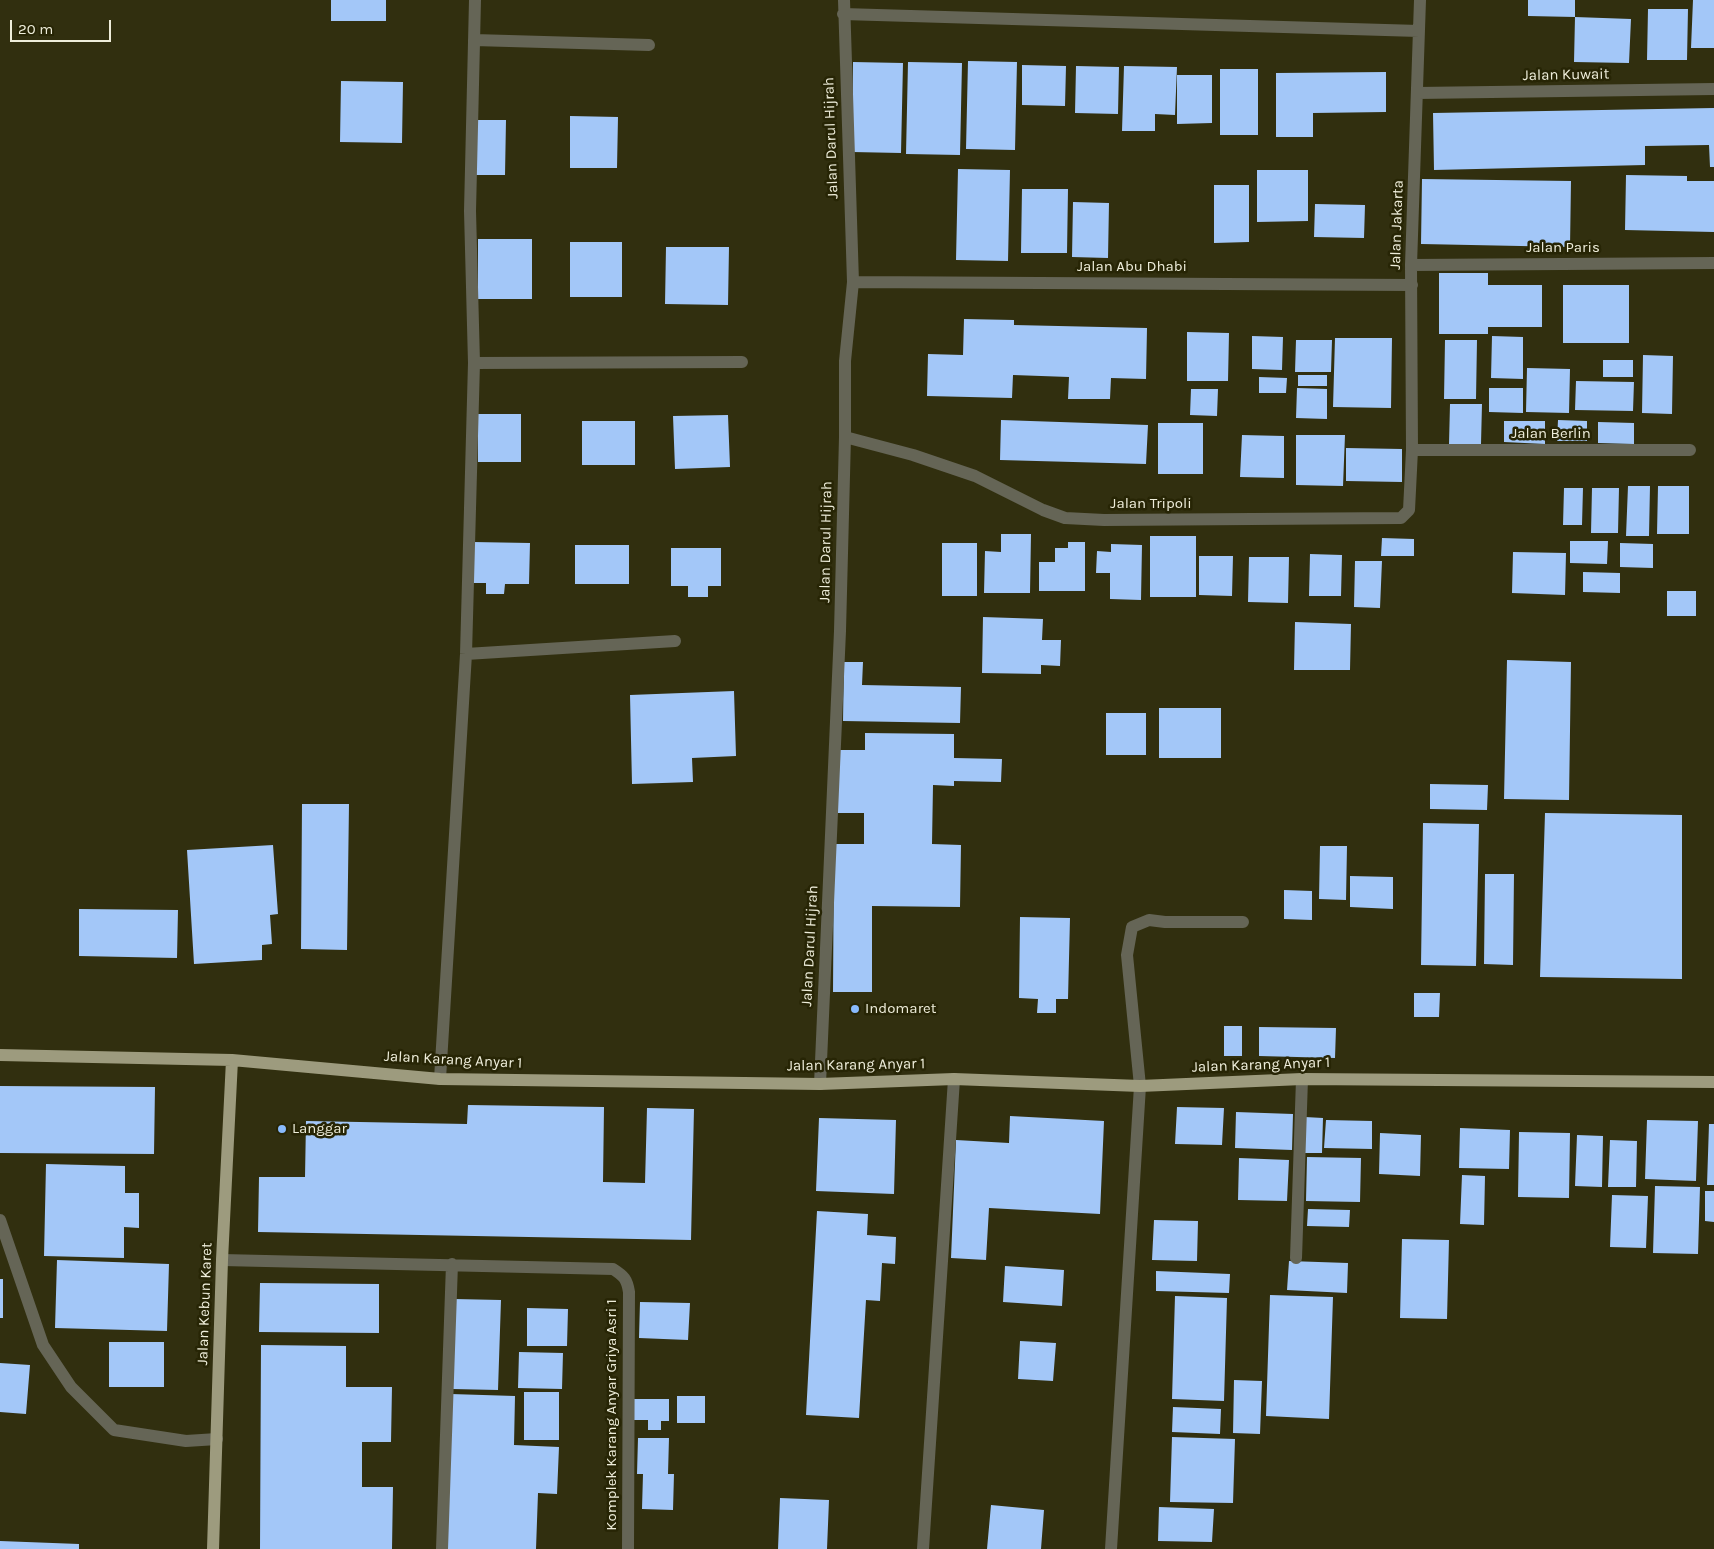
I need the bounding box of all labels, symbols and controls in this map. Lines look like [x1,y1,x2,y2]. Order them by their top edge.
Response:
scale bar [12,10,114,42]
text: 20 m [18,20,53,38]
street label: Jalan Kuwait [1522,65,1610,85]
street label: Jalan Darul Hijrah [820,77,842,199]
street label: Jalan Jakarta [1386,180,1408,270]
street label: Jalan Paris [1526,239,1600,257]
street label: Jalan Abu Dhabi [1077,258,1187,276]
street label: Jalan Berlin [1511,425,1591,443]
street label: Jalan Darul Hijrah [816,481,836,603]
street label: Jalan Tripoli [1110,495,1192,513]
street label: Jalan Darul Hijrah [798,885,822,1007]
place label: Indomaret [865,1000,936,1018]
marker: Indomaret [849,1003,861,1015]
street label: Jalan Karang Anyar 1 [383,1047,523,1073]
street label: Jalan Karang Anyar 1 [1192,1054,1330,1076]
street label: Jalan Karang Anyar 1 [787,1055,925,1075]
place label: Langgar [292,1120,347,1138]
marker: Langgar [276,1123,288,1135]
street label: Jalan Kebun Karet [194,1242,216,1366]
street label: Komplek Karang Anyar Griya Asri 1 [603,1299,621,1531]

